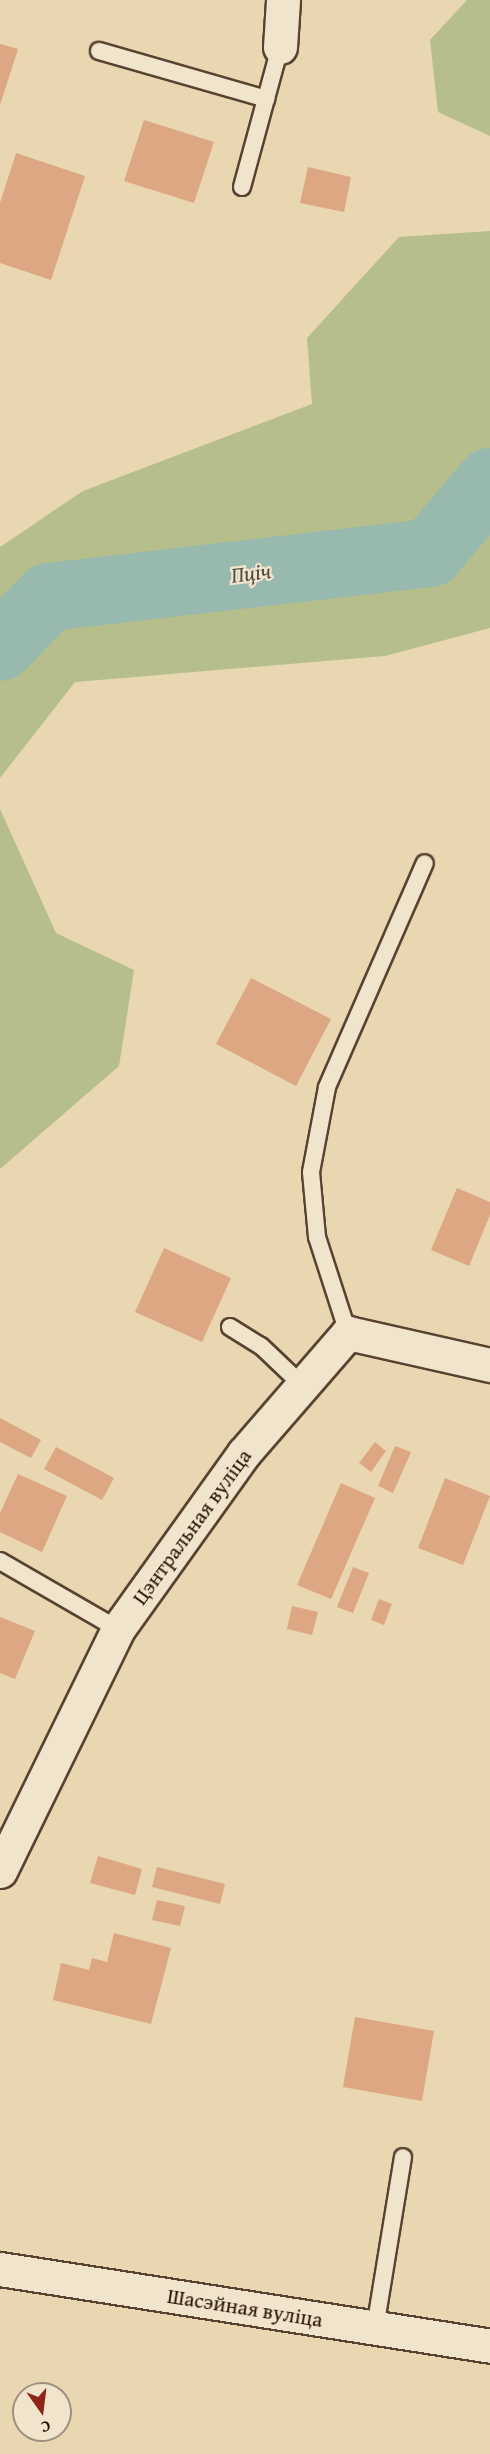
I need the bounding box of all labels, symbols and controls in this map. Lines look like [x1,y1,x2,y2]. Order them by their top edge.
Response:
water label: Пціч [230,557,272,589]
street label: Цэнтральная вуліца [127,1444,257,1610]
street label: Шасэйная вуліца [166,2283,324,2333]
north arrow [12,2382,72,2442]
text: С [39,2415,53,2440]

